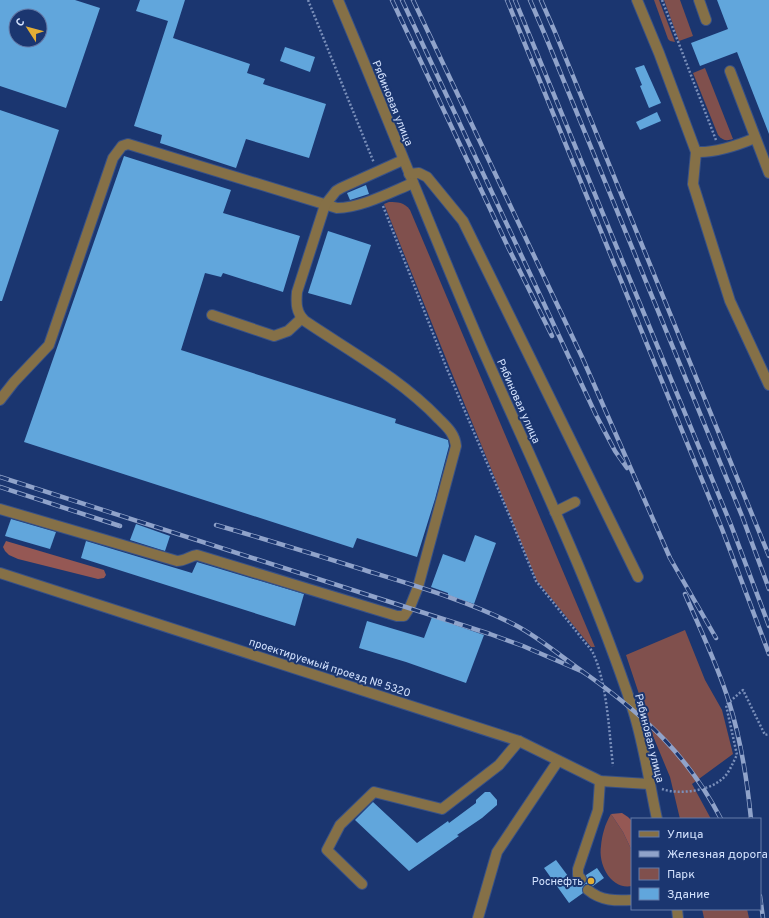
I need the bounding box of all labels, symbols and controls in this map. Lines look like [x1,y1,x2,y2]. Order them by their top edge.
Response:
north arrow [8,8,48,48]
text: С [13,16,28,30]
street label: Рябиновая улица [369,59,416,148]
street label: Рябиновая улица [493,357,543,446]
street label: проектируемый проезд № 5320 [247,635,412,701]
street label: Рябиновая улица [631,692,667,784]
legend [631,818,761,910]
text: Улица [667,827,703,843]
text: Железная дорога [667,847,768,863]
text: Парк [667,867,695,883]
place label: Роснефть [532,875,583,889]
marker: Роснефть [586,876,596,886]
text: Здание [667,887,710,903]

